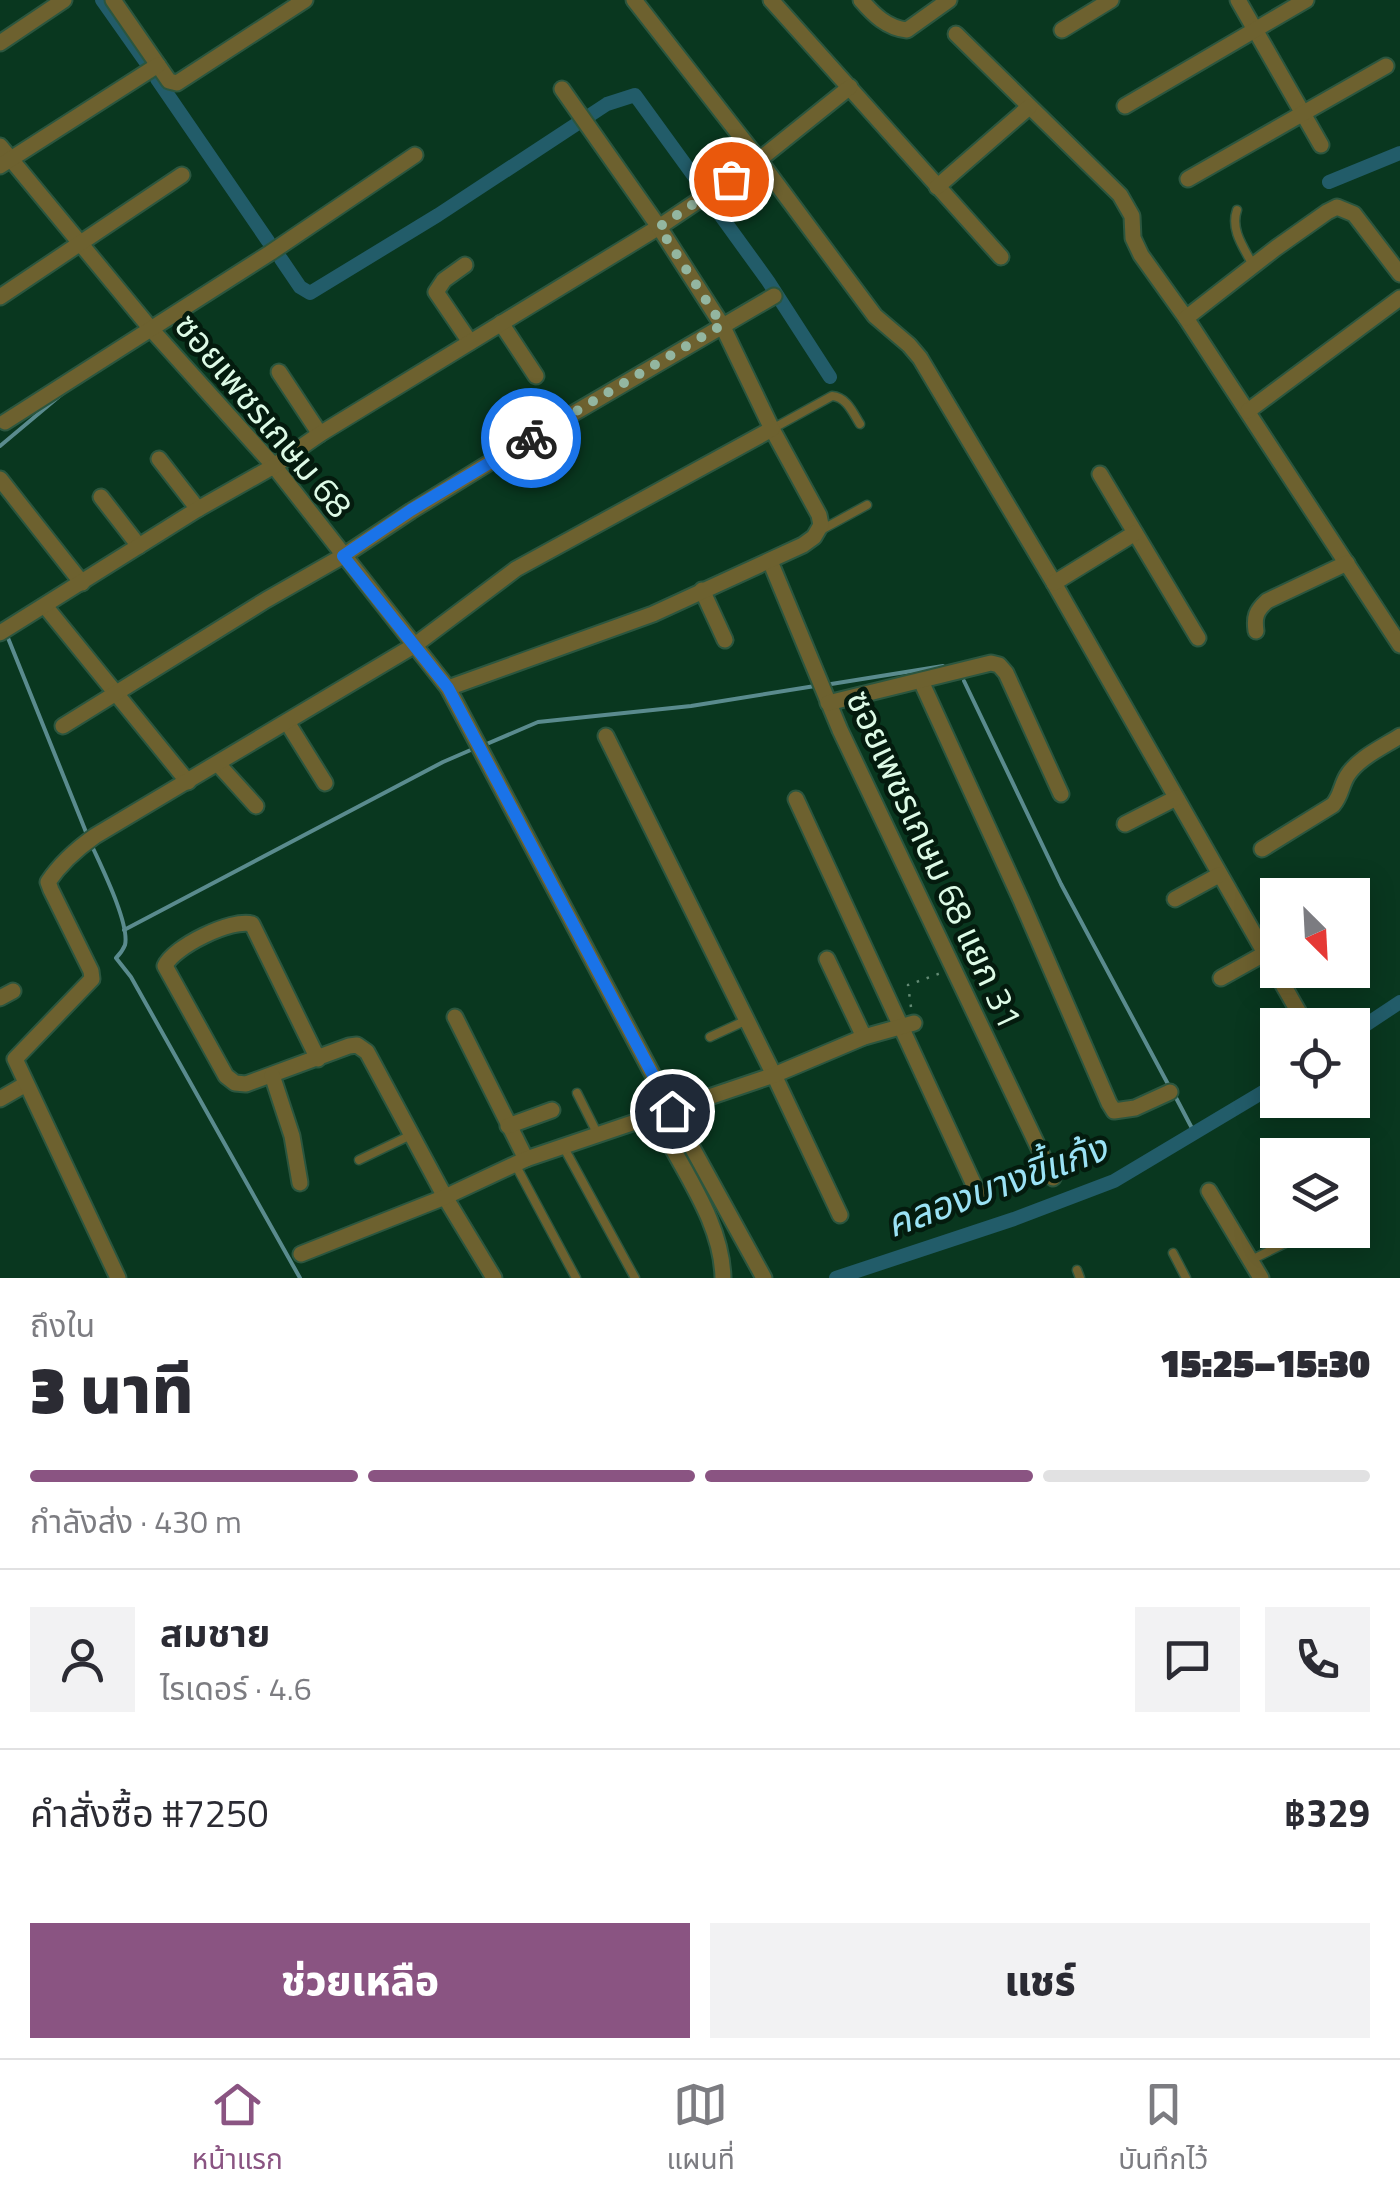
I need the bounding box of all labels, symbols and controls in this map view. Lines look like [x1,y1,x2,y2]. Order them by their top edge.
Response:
pin [689,137,774,222]
icon: bag [704,152,759,207]
street label: ซอยเพชรเกษม 68 [162,301,366,529]
courier [481,388,581,488]
icon: bike [504,411,559,466]
street label: ซอยเพชรเกษม 68 แยก 31 [833,681,1037,1037]
north arrow [1260,878,1370,988]
map controls [1260,878,1370,1248]
button: locate [1260,1008,1370,1118]
pin [630,1069,715,1154]
icon: home [645,1084,700,1139]
water label: คลองบางขี้แก้ง [877,1118,1116,1252]
button: layers [1260,1138,1370,1248]
text: ถึงใน [30,1301,95,1349]
text: 15:25–15:30 [1160,1334,1370,1392]
text: 3 นาที [30,1339,194,1438]
text: กำลังส่ง · 430 m [30,1497,242,1545]
text: สมชาย [160,1604,270,1662]
button: person [30,1607,135,1712]
button: chat [1135,1607,1240,1712]
button: phone [1265,1607,1370,1712]
text: ไรเดอร์ · 4.6 [160,1664,312,1712]
text: คำสั่งซื้อ #7250 [30,1784,269,1842]
text: ฿329 [1284,1784,1370,1842]
button: ช่วยเหลือ [30,1923,690,2038]
button: แชร์ [710,1923,1370,2038]
tab: หน้าแรก [192,2077,283,2182]
tab: แผนที่ [666,2077,735,2182]
tab: บันทึกไว้ [1118,2077,1208,2182]

